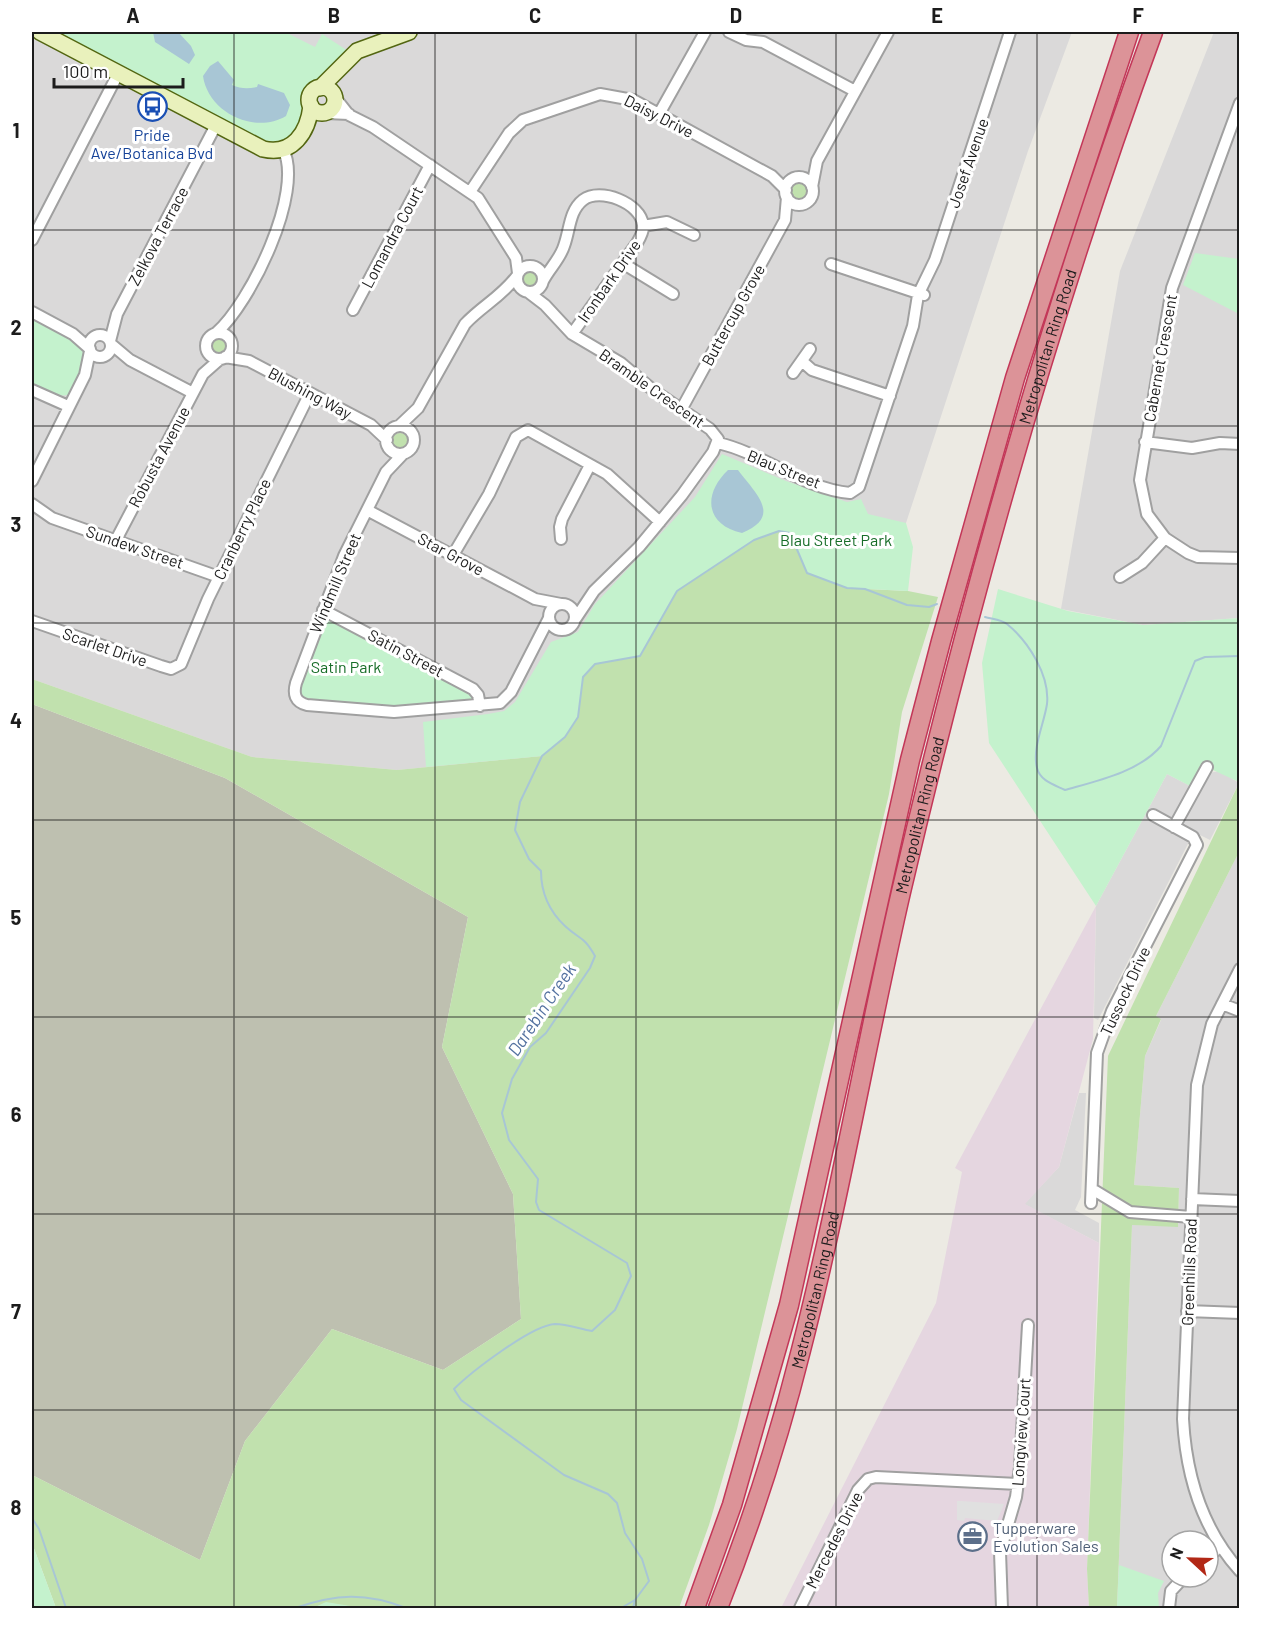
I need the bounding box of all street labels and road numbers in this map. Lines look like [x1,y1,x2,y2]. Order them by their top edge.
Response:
street label: Daisy Drive [621,90,697,141]
street label: Josef Avenue [943,115,992,210]
street label: Zelkova Terrace [124,183,192,288]
street label: Lomandra Court [357,183,426,291]
street label: Ironbark Drive [573,236,644,326]
street label: Buttercup Grove [697,261,768,369]
street label: Metropolitan Ring Road [1014,267,1080,426]
street label: Cabernet Crescent [1139,292,1180,423]
street label: Bramble Crescent [596,344,709,431]
street label: Blushing Way [265,363,356,423]
street label: Robusta Avenue [124,403,193,510]
street label: Blau Street [745,445,824,492]
street label: Cranberry Place [209,475,274,582]
street label: Sundew Street [84,521,186,572]
street label: Star Grove [415,528,488,579]
street label: Windmill Street [305,530,364,636]
street label: Scarlet Drive [60,623,150,670]
street label: Satin Street [365,625,447,680]
street label: Metropolitan Ring Road [891,735,947,896]
street label: Tussock Drive [1096,943,1153,1038]
street label: Metropolitan Ring Road [787,1209,842,1370]
street label: Greenhills Road [1177,1218,1200,1326]
street label: Longview Court [1007,1377,1034,1487]
street label: Mercedes Drive [801,1488,866,1591]

